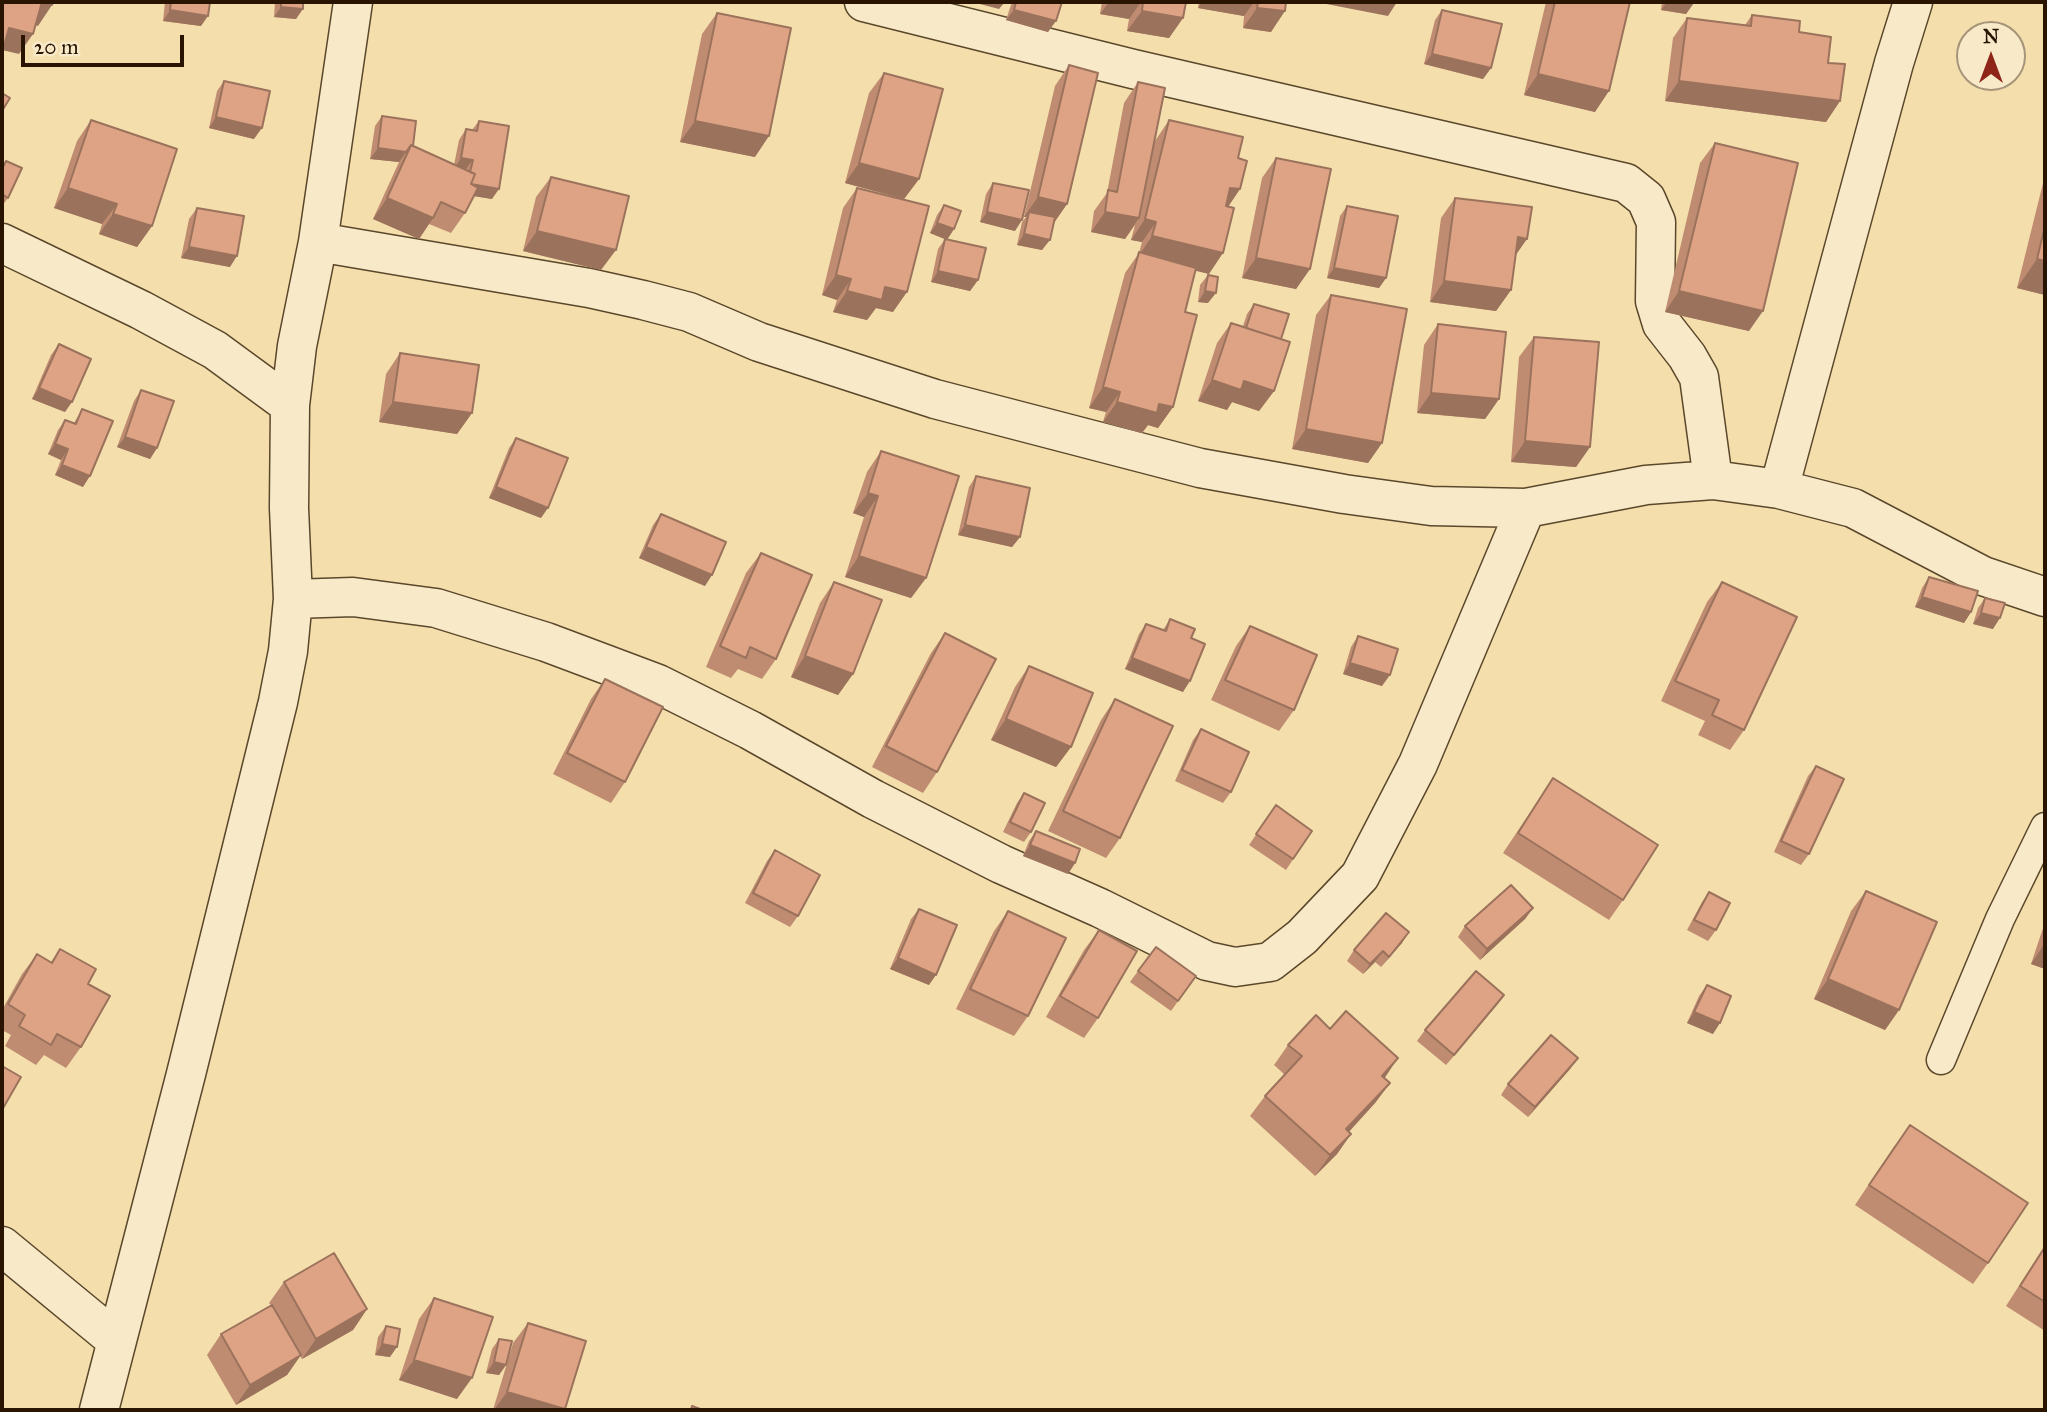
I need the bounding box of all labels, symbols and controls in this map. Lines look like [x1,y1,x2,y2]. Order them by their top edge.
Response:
scale bar [24,21,187,65]
north arrow [1956,21,2026,91]
text: N [1983,25,1999,48]
text: 20 m [34,34,79,60]

